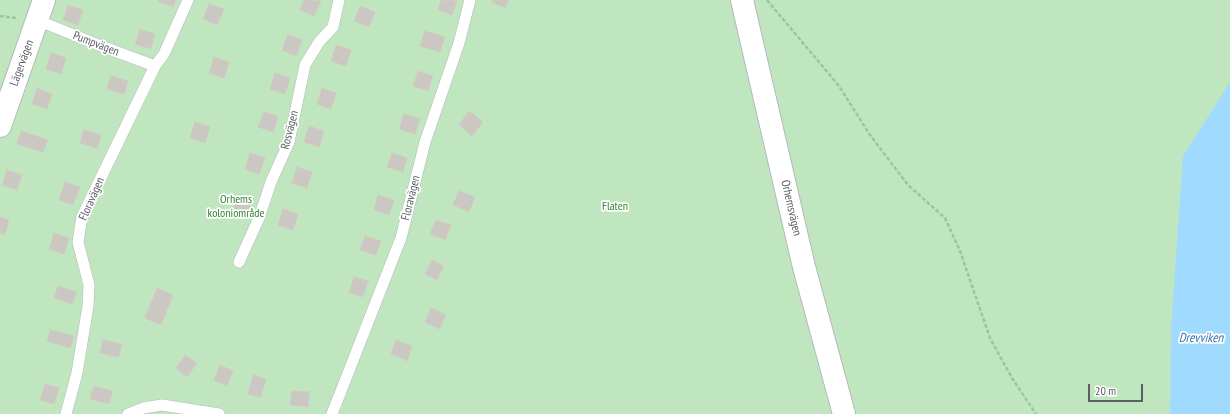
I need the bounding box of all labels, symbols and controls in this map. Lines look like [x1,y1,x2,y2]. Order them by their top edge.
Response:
street label: Pumpvägen [71,29,121,59]
street label: Lägervägen [7,38,37,88]
street label: Rosvägen [278,109,302,151]
street label: Floravägen [398,174,424,222]
street label: Floravägen [76,175,108,223]
street label: Orhemsvägen [778,179,804,237]
park label: Orhems koloniområde [208,193,264,221]
park label: Flaten [602,200,628,214]
water label: Drevviken [1179,330,1223,346]
scale bar [1090,376,1145,402]
text: 20 m [1095,383,1116,398]

